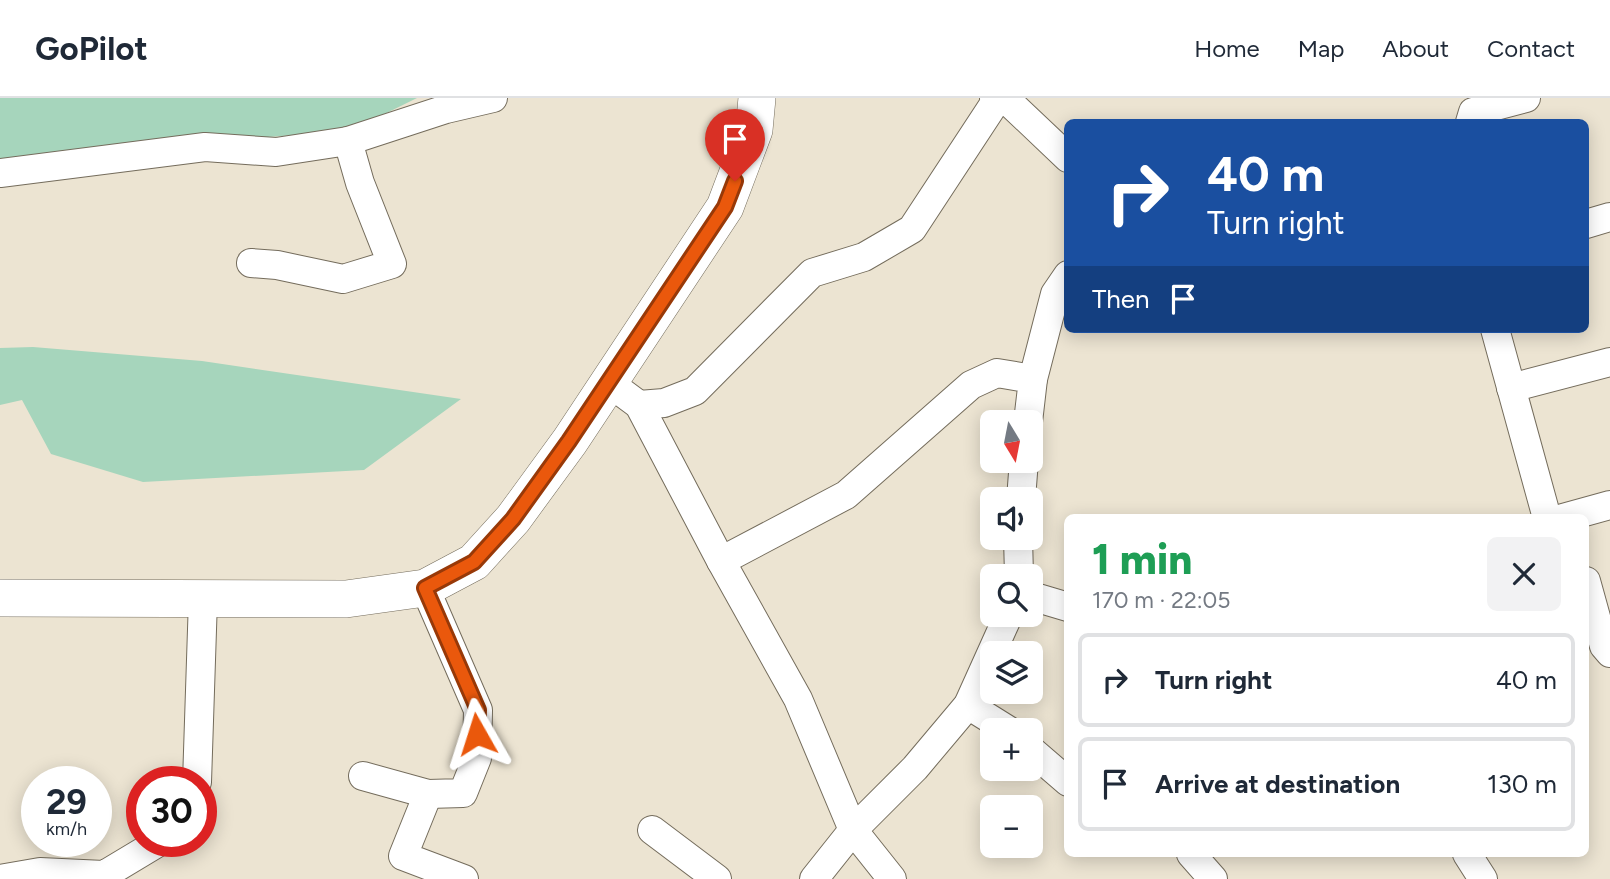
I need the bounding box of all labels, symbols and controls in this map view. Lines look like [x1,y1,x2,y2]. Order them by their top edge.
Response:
text: GoPilot [35,29,148,68]
text: Home [1194,34,1260,63]
text: Map [1298,34,1344,63]
text: About [1382,34,1449,63]
text: Contact [1487,34,1575,63]
pin [705,109,765,181]
icon: arrive [716,120,754,158]
text: 40 m [1207,144,1324,203]
icon: right [1092,147,1183,238]
text: Turn right [1207,204,1345,242]
icon: arrive [1164,280,1202,318]
text: Then [1092,283,1150,315]
north arrow [980,410,1043,472]
map controls [980,410,1043,858]
button: sound [980,487,1043,550]
text: 1 min [1092,534,1192,585]
button: close [1487,537,1561,611]
button: search [980,564,1043,627]
text: 170 m · 22:05 [1092,586,1231,614]
button: layers [980,641,1043,704]
icon: right [1096,661,1134,699]
text: Turn right [1155,664,1272,696]
text: 40 m [1496,664,1557,696]
position arrow [440,697,514,771]
button: + [980,718,1043,781]
icon: arrive [1096,765,1134,803]
speed limit sign: 30 [126,766,217,857]
text: Arrive at destination [1155,768,1400,800]
text: 130 m [1487,768,1557,800]
text: 29 [46,781,87,823]
button: − [980,795,1043,858]
text: km/h [46,818,87,840]

